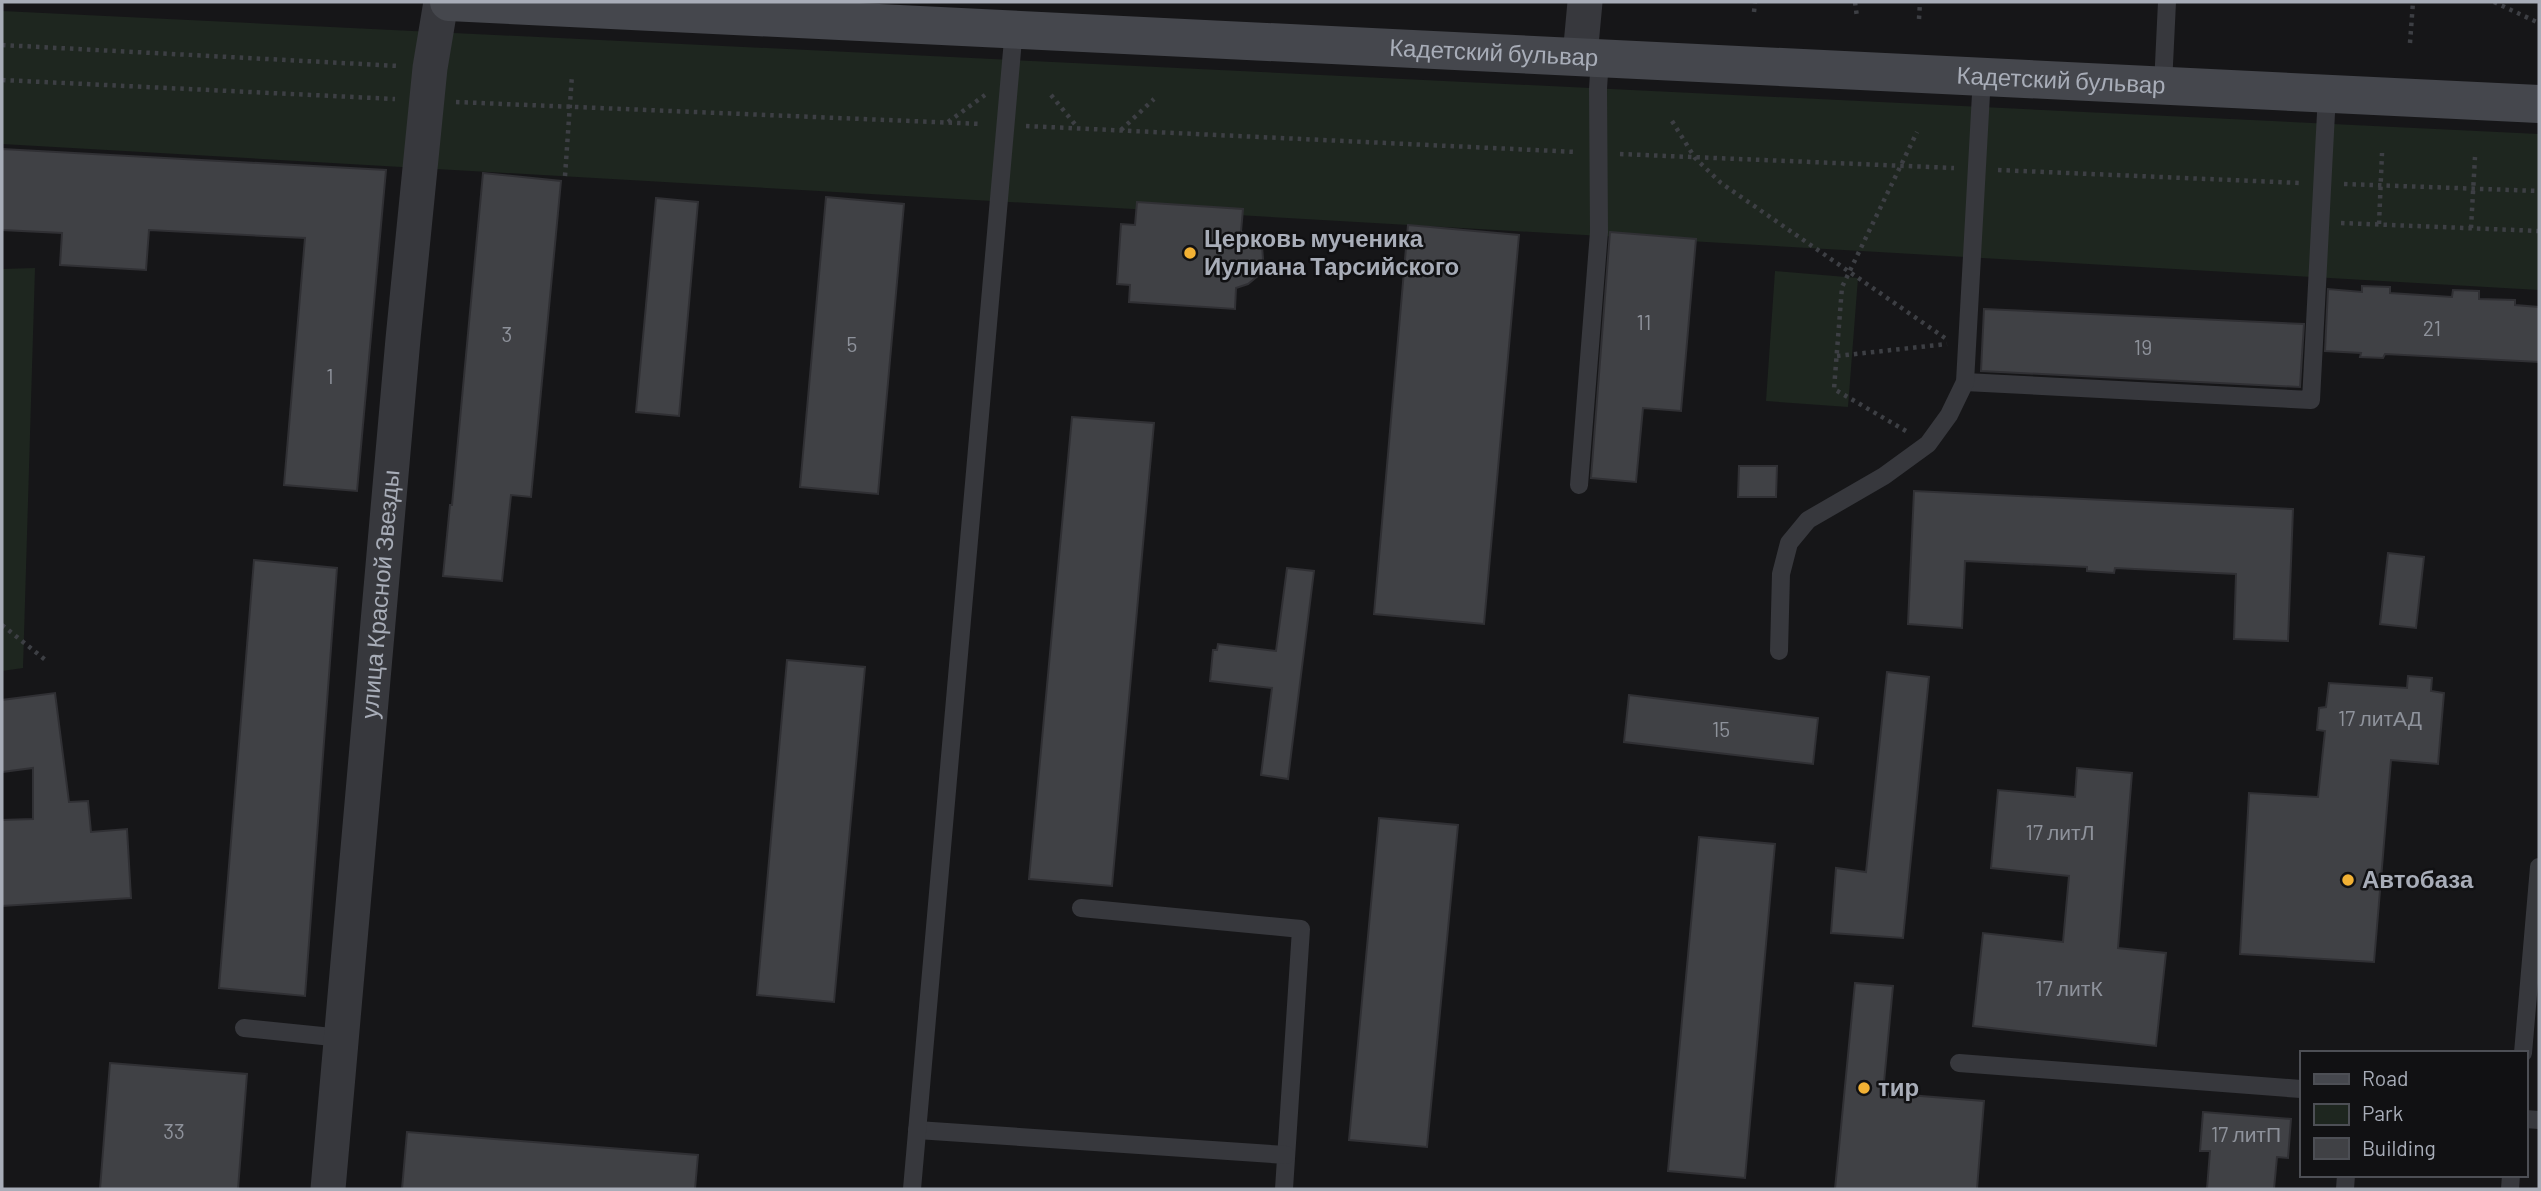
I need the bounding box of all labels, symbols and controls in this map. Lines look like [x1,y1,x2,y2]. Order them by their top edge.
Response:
street label: Кадетский бульвар [1389,32,1599,71]
street label: Кадетский бульвар [1956,60,2166,99]
place label: Церковь мученика Иулиана Тарсийского [1204,223,1459,280]
marker: Церковь мученика Иулиана Тарсийского [1182,245,1198,261]
house number: 11 [1637,309,1651,334]
house number: 21 [2423,315,2441,340]
house number: 3 [502,321,512,346]
house number: 5 [847,331,857,356]
house number: 19 [2134,334,2152,359]
house number: 1 [326,363,334,388]
street label: улица Красной Звезды [354,468,404,720]
house number: 17 литАД [2338,705,2422,730]
house number: 15 [1712,716,1730,741]
house number: 17 литЛ [2026,819,2094,844]
place label: Автобаза [2362,864,2474,893]
marker: Автобаза [2340,872,2356,888]
house number: 17 литК [2035,975,2103,1000]
legend [2300,1051,2527,1177]
text: Road [2362,1065,2408,1090]
place label: тир [1878,1072,1919,1101]
marker: тир [1856,1080,1872,1096]
text: Park [2362,1100,2403,1125]
house number: 33 [163,1118,185,1143]
house number: 17 литП [2211,1121,2281,1146]
text: Building [2362,1135,2436,1160]

